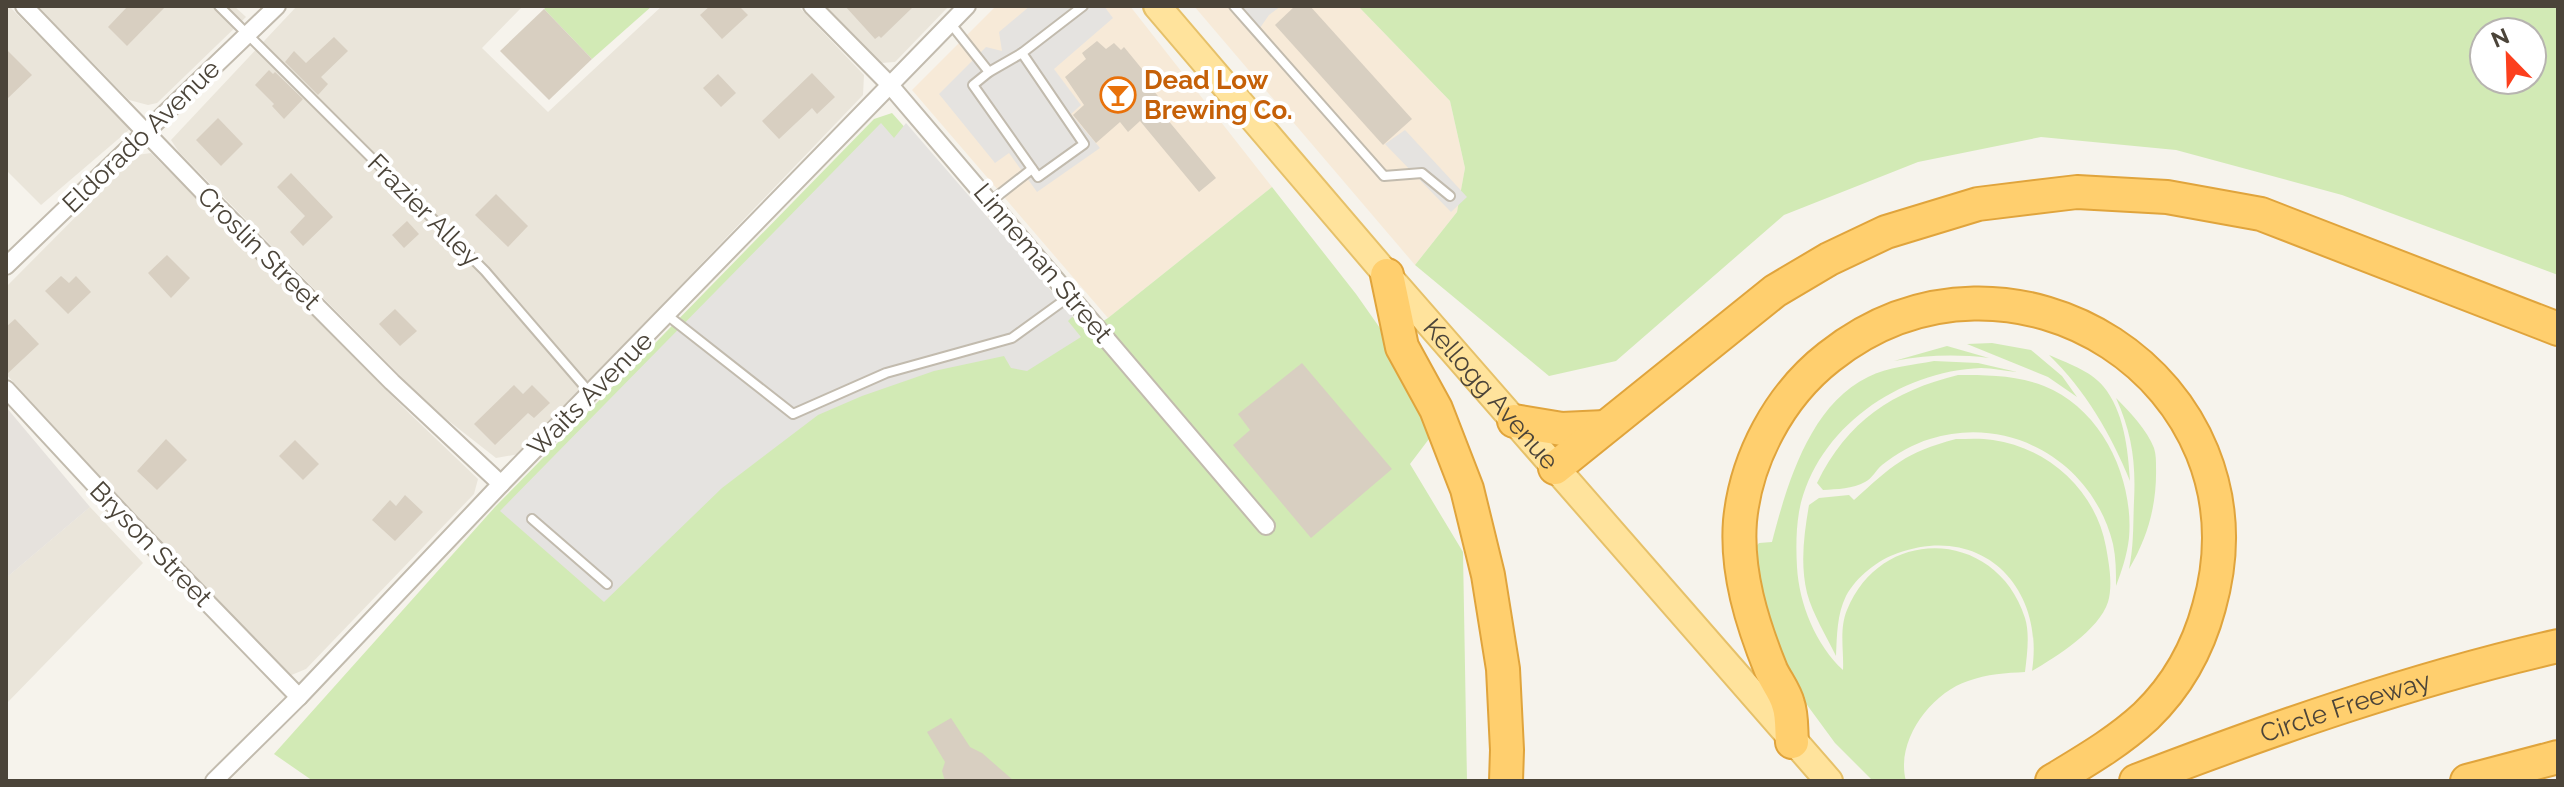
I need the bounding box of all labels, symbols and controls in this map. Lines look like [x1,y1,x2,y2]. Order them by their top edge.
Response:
north arrow [2468,16,2548,96]
text: N [2487,22,2513,53]
street label: Eldorado Avenue [56,53,226,219]
place label: Dead Low Brewing Co. [1144,65,1293,125]
bar icon: Dead Low Brewing Co. [1099,76,1137,114]
street label: Frazier Alley [362,148,486,272]
street label: Linneman Street [968,177,1118,349]
street label: Croslin Street [191,180,327,316]
street label: Kellogg Avenue [1417,313,1565,475]
street label: Waits Avenue [521,325,659,463]
street label: Bryson Street [84,475,218,613]
street label: Circle Freeway [2256,665,2434,749]

